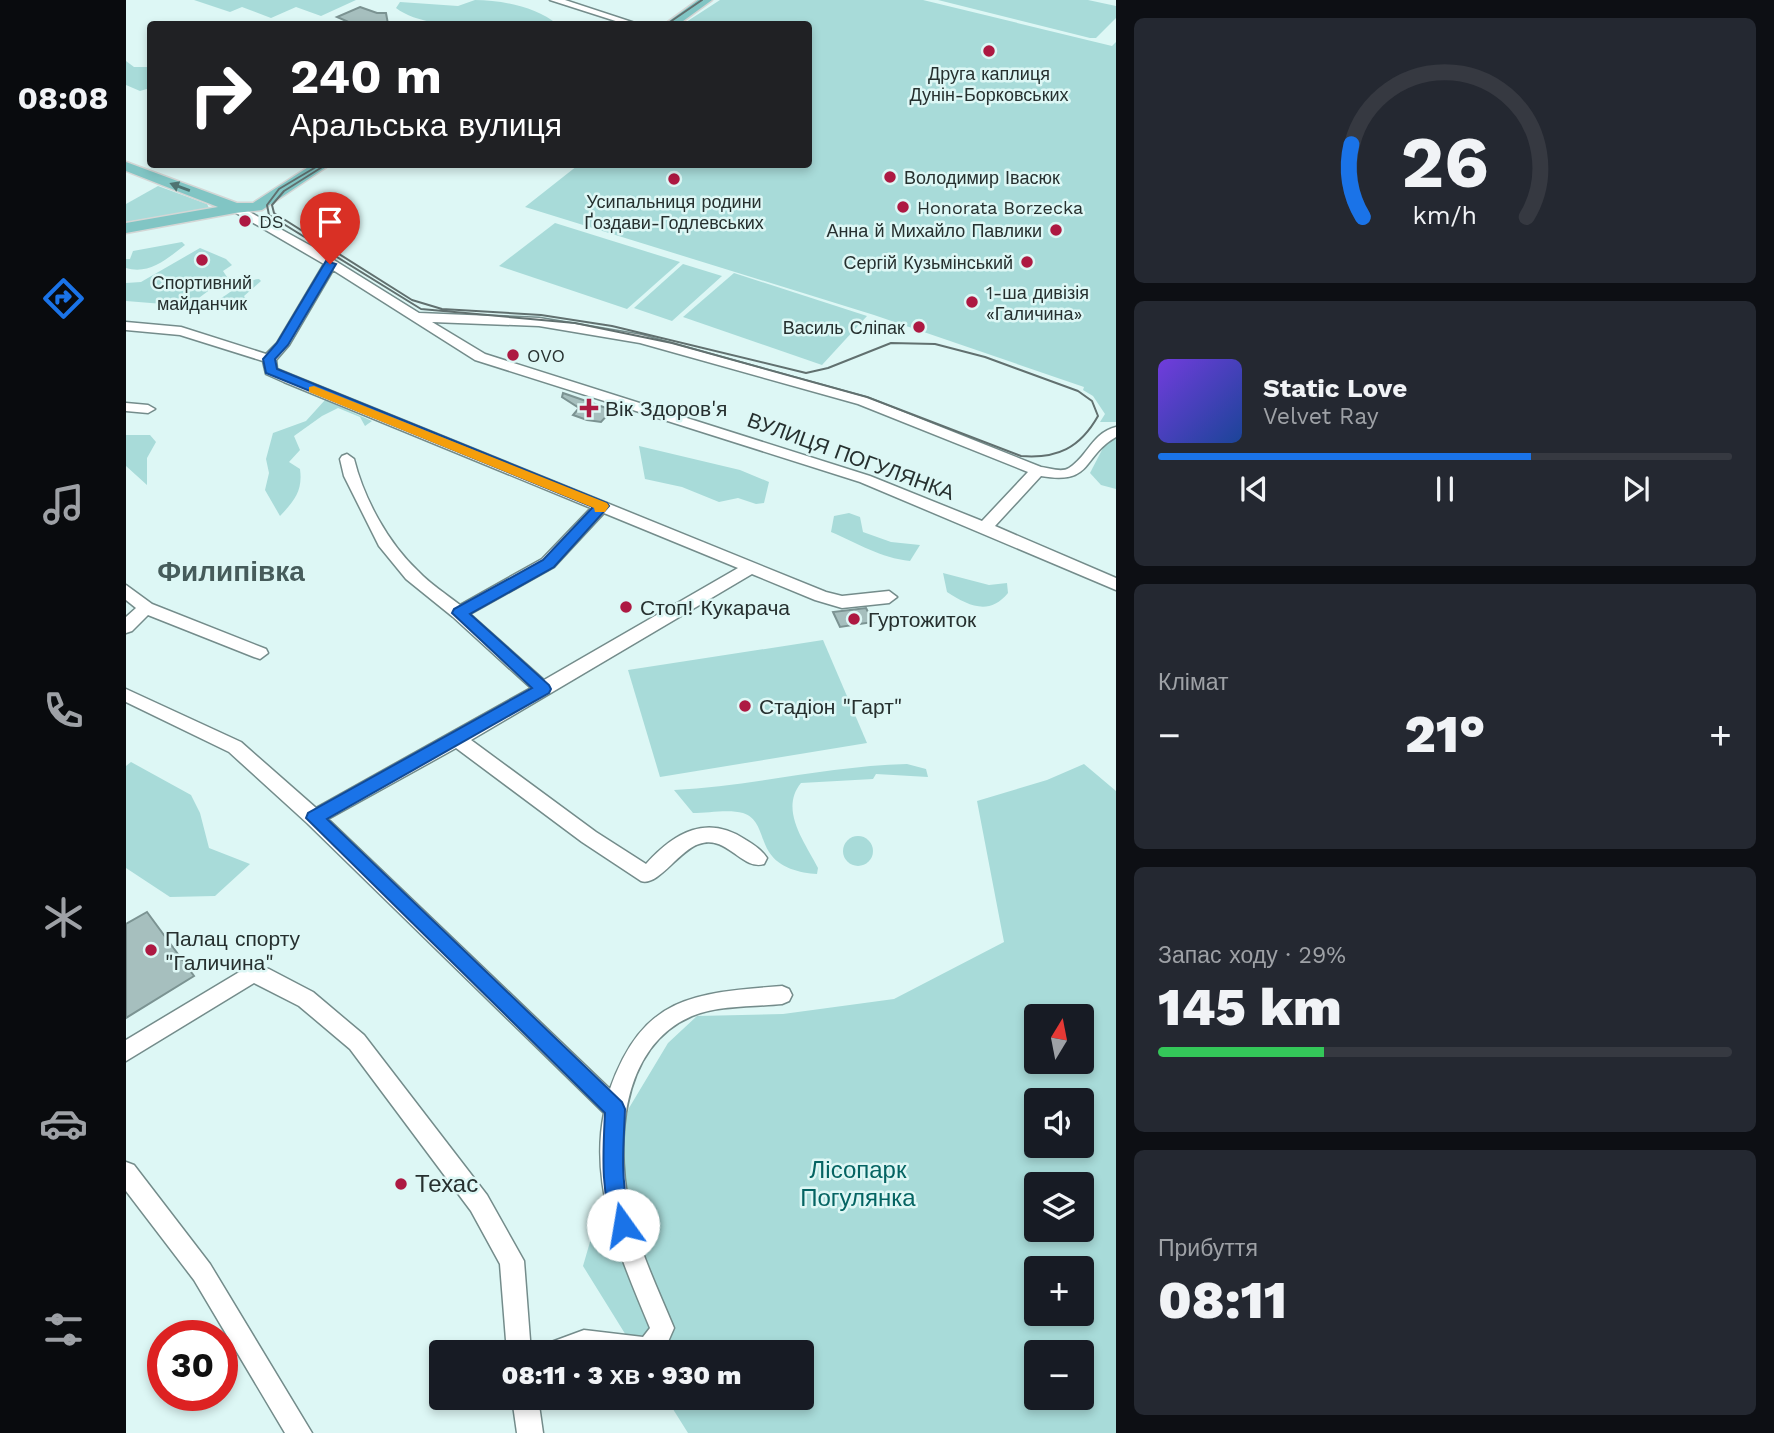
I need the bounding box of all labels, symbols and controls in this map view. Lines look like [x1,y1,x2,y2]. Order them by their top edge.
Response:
marker: Друга каплиця Дунін-Борковських [981,43,997,59]
text: 240 m [290,47,442,105]
icon: right [175,49,266,140]
place label: Друга каплиця Дунін-Борковських [909,63,1069,105]
text: 08:08 [17,79,109,117]
text: Аральська вулиця [290,106,562,144]
text: 26 [1401,119,1489,205]
place label: Володимир Івасюк [904,167,1060,188]
marker: Володимир Івасюк [882,169,898,185]
marker: Усипальниця родини Ґоздави-Годлевських [666,171,682,187]
one-way arrow [170,181,191,192]
place label: Усипальниця родини Ґоздави-Годлевських [584,191,764,233]
pin [300,192,360,264]
place label: Honorata Borzecka [917,197,1083,218]
marker: Honorata Borzecka [895,199,911,215]
text: km/h [1413,200,1477,229]
icon: arrive [311,203,349,241]
place label: DS [259,211,284,232]
marker: DS [237,213,253,229]
place label: Анна й Михайло Павлики [826,220,1042,241]
marker: Анна й Михайло Павлики [1048,222,1064,238]
marker: Спортивний майданчик [194,252,210,268]
place label: Сергій Кузьмінський [843,252,1013,273]
marker: Сергій Кузьмінський [1019,254,1035,270]
place label: Спортивний майданчик [152,272,252,314]
icon: directions [39,274,88,323]
place label: 1-ша дивізія «Галичина» [986,282,1089,324]
marker: 1-ша дивізія «Галичина» [964,294,980,310]
place label: Василь Сліпак [783,317,905,338]
marker: Василь Сліпак [911,319,927,335]
place label: OVO [527,345,565,366]
marker: OVO [505,347,521,363]
text: Static Love [1263,373,1407,403]
place label: Вік Здоров'я [605,396,727,421]
marker: Вік Здоров'я [579,398,599,418]
text: Velvet Ray [1263,403,1379,430]
street label: ВУЛИЦЯ ПОГУЛЯНКА [744,407,958,505]
icon: previous [1235,470,1273,508]
icon: pause [1426,470,1464,508]
icon: next [1617,470,1655,508]
icon: music [39,480,88,529]
district label: Филипівка [157,555,305,588]
place label: Стоп! Кукарача [640,595,790,620]
marker: Стоп! Кукарача [618,599,634,615]
place label: Гуртожиток [868,607,977,632]
marker: Гуртожиток [846,611,862,627]
text: Клімат [1158,669,1229,696]
icon: phone [39,686,88,735]
place label: Стадіон "Гарт" [759,694,902,719]
marker: Стадіон "Гарт" [737,698,753,714]
text: 21° [1405,704,1485,765]
text: − [1158,713,1181,757]
text: + [1709,713,1732,757]
icon: climate [39,893,88,942]
place label: Палац спорту "Галичина" [165,926,301,975]
marker: Палац спорту "Галичина" [143,942,159,958]
text: Запас ходу · 29% [1158,942,1346,969]
text: 145 km [1158,977,1342,1038]
north arrow [1024,1004,1094,1074]
map controls [1024,1004,1094,1410]
button: sound [1024,1088,1094,1158]
icon: car [39,1099,88,1148]
park label: Лісопарк Погулянка [800,1156,916,1212]
place label: Техас [415,1170,478,1198]
button: layers [1024,1172,1094,1242]
marker: Техас [393,1176,409,1192]
position arrow [586,1188,660,1262]
text: Прибуття [1158,1235,1258,1262]
button: + [1024,1256,1094,1326]
text: 08:11 [1158,1270,1287,1331]
icon: filters [39,1305,88,1354]
speed limit sign: 30 [147,1320,238,1411]
button: − [1024,1340,1094,1410]
text: 08:11 · 3 хв · 930 m [502,1360,741,1390]

